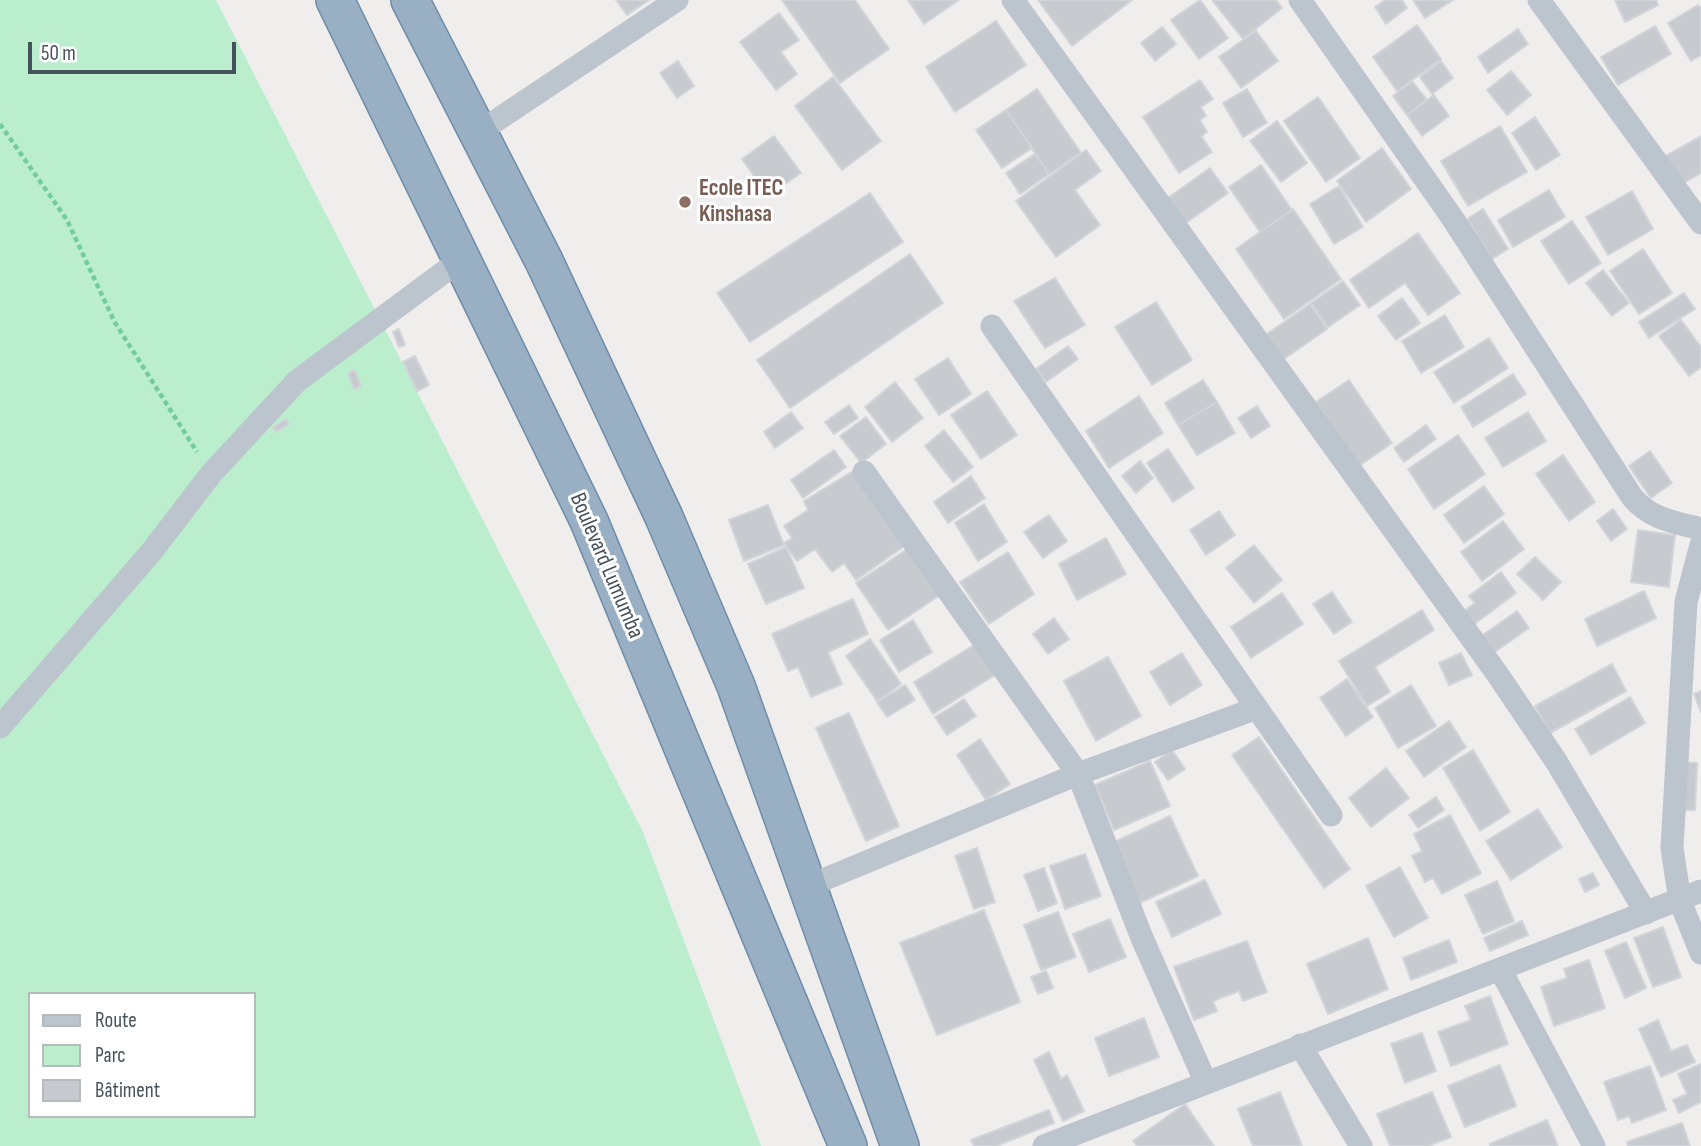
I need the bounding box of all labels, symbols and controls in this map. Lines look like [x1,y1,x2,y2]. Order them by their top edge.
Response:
scale bar [32,28,240,72]
text: 50 m [41,41,76,66]
place label: Ecole ITEC Kinshasa [699,175,783,229]
marker: Ecole ITEC Kinshasa [677,194,693,210]
street label: Boulevard Lumumba [563,489,649,643]
legend [28,992,256,1118]
text: Route [95,1008,137,1033]
text: Parc [95,1043,126,1068]
text: Bâtiment [95,1078,160,1103]

